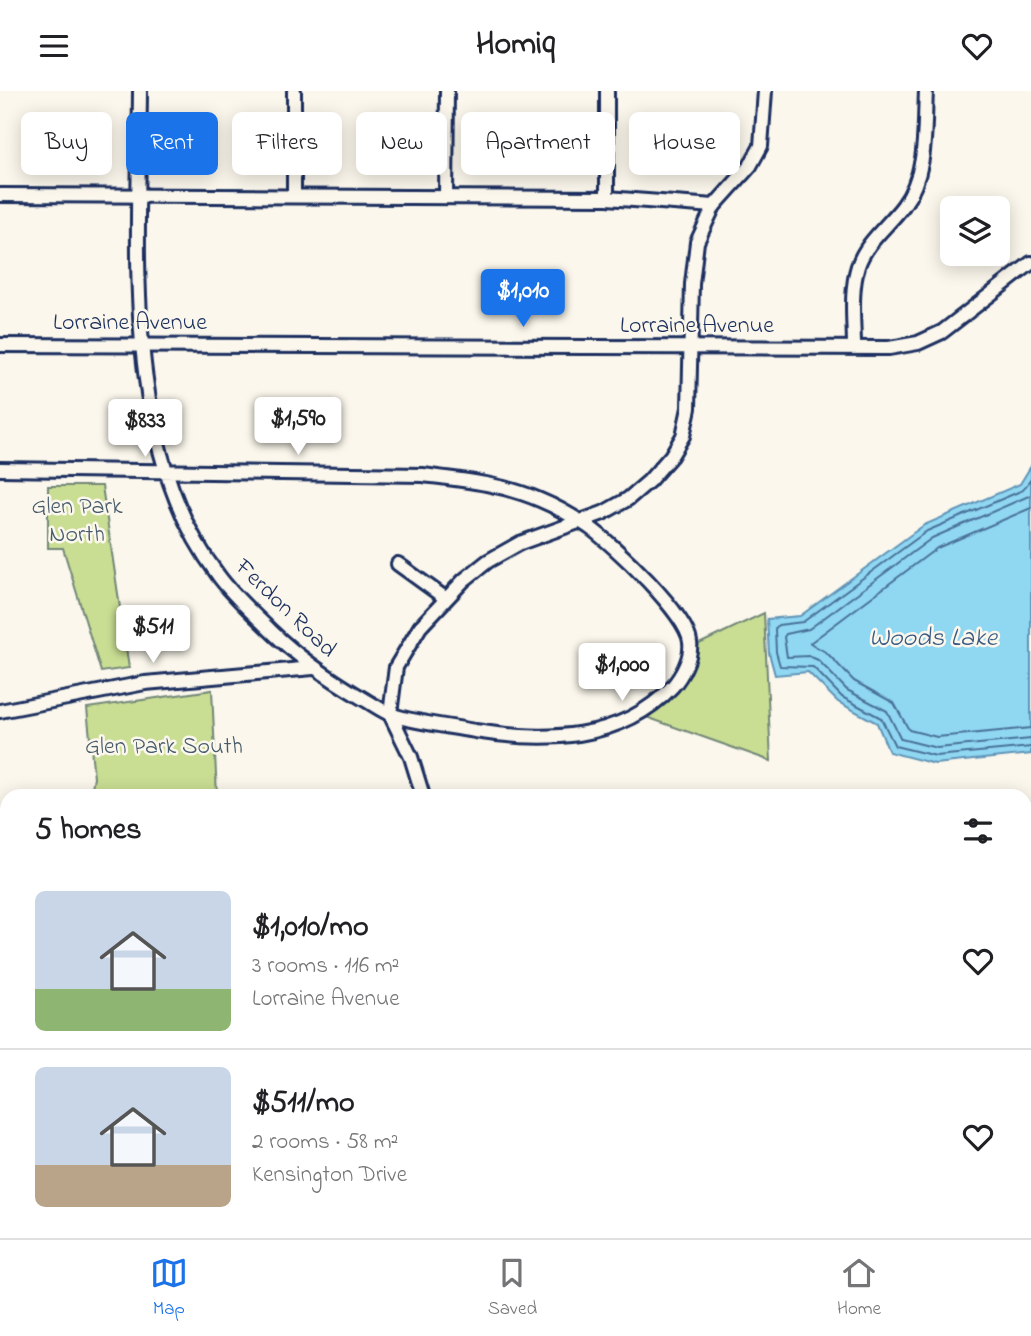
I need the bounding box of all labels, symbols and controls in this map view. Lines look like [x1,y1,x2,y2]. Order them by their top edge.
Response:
text: Homiq [476,22,555,69]
icon: menu [35,27,73,65]
icon: heart [958,27,996,65]
chip: Buy [21,112,112,175]
chip: Rent [126,112,218,175]
chip: Filters [232,112,342,175]
chip: New [356,112,447,175]
chip: Apartment [461,112,615,175]
chip: House [629,112,740,175]
map controls [940,196,1010,266]
button: layers [940,196,1010,266]
pin: $1,010 [466,269,580,329]
text: $1,010 [497,275,549,308]
street label: Lorraine Avenue [53,306,207,341]
street label: Lorraine Avenue [620,309,774,344]
pin: $1,590 [241,397,355,457]
pin: $833 [104,399,186,459]
text: $1,590 [270,403,326,436]
text: $833 [124,405,166,438]
park label: Glen Park North [31,490,123,553]
street label: Ferdon Road [225,551,344,667]
pin: $511 [112,605,194,665]
text: $511 [132,611,174,644]
water label: Woods Lake [869,620,998,658]
pin: $1,000 [565,643,679,703]
text: $1,000 [595,649,650,682]
park label: Glen Park South [85,730,243,765]
text: 5 homes [35,809,142,853]
icon: filters [959,812,997,850]
text: $1,010/mo [252,906,369,950]
icon: home [91,919,175,1003]
icon: heart [959,942,997,980]
text: 3 rooms · 116 m² [252,950,399,983]
text: Lorraine Avenue [252,983,399,1016]
text: $511/mo [252,1082,355,1126]
icon: home [91,1095,175,1179]
icon: heart [959,1118,997,1156]
text: 2 rooms · 58 m² [252,1126,398,1159]
text: Kensington Drive [252,1159,407,1192]
tab: Map [150,1254,188,1323]
tab: Saved [488,1254,537,1323]
tab: Home [837,1254,881,1323]

